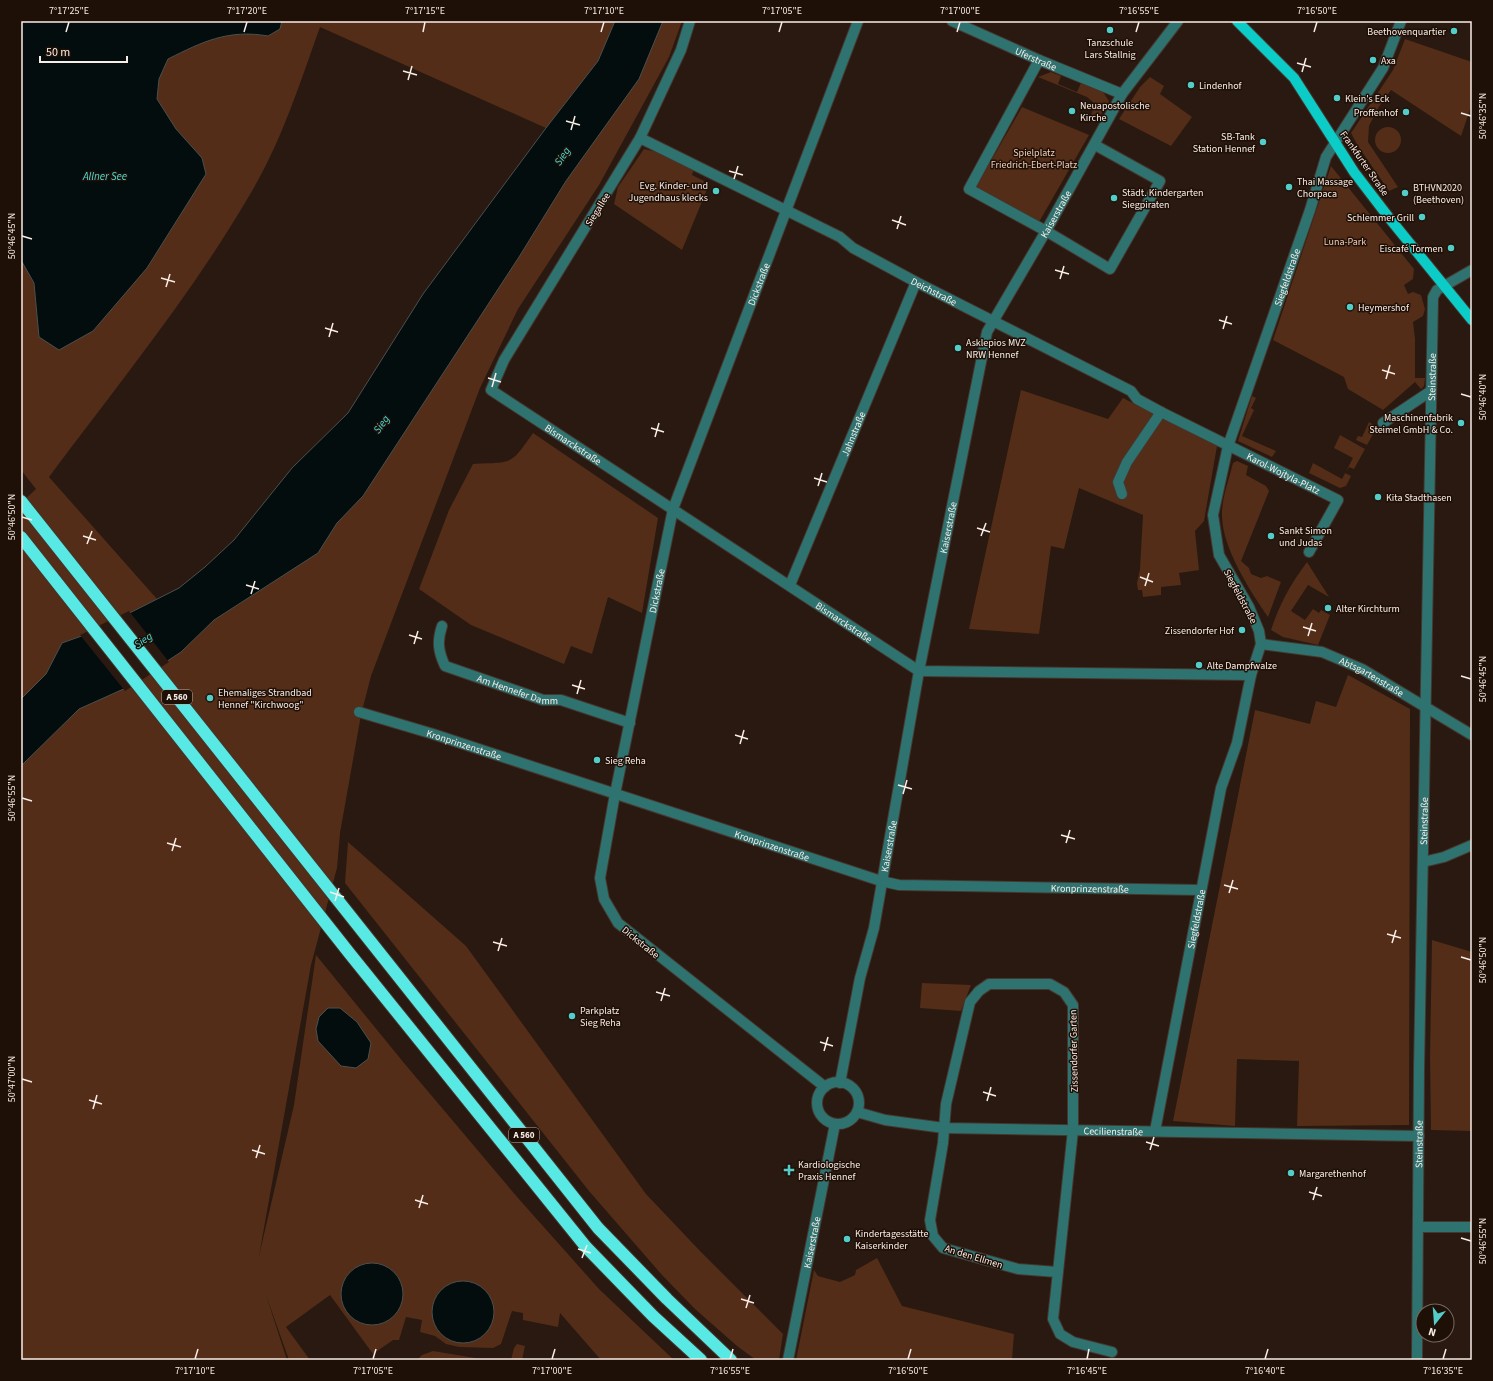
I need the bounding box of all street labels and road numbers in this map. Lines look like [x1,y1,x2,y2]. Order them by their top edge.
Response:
street label: Uferstraße [1013,44,1059,75]
street label: Frankfurter Straße [1337,128,1392,199]
street label: Kaiserstraße [1037,188,1075,241]
street label: Siegallee [582,190,614,229]
street label: Siegfeldstraße [1271,247,1304,308]
street label: Dickstraße [745,261,774,308]
street label: Deichstraße [908,274,959,310]
street label: Steinstraße [1425,353,1440,401]
street label: Jahnstraße [838,409,869,458]
street label: Bismarckstraße [542,421,604,469]
street label: Karol-Wojtyla-Platz [1244,450,1322,498]
street label: Kaiserstraße [937,501,961,555]
street label: Siegfeldstraße [1220,567,1260,626]
street label: Dickstraße [646,568,669,614]
street label: Bismarckstraße [813,599,875,646]
street label: Abtsgartenstraße [1337,654,1406,701]
street label: Am Hennefer Damm [475,672,558,708]
road number: A 560 [162,690,192,704]
street label: Kronprinzenstraße [425,726,503,764]
street label: Steinstraße [1417,797,1432,845]
street label: Kaiserstraße [878,819,901,873]
street label: Kronprinzenstraße [732,827,811,865]
street label: Kronprinzenstraße [1051,882,1129,897]
street label: Siegfeldstraße [1184,888,1209,950]
street label: Dickstraße [619,923,662,962]
street label: Zissendorfer Garten [1066,1010,1082,1092]
street label: Steinstraße [1412,1120,1427,1168]
street label: Cecilienstraße [1083,1124,1143,1139]
road number: A 560 [509,1128,539,1142]
street label: Kaiserstraße [800,1215,824,1270]
street label: An den Ellmen [943,1241,1004,1272]

